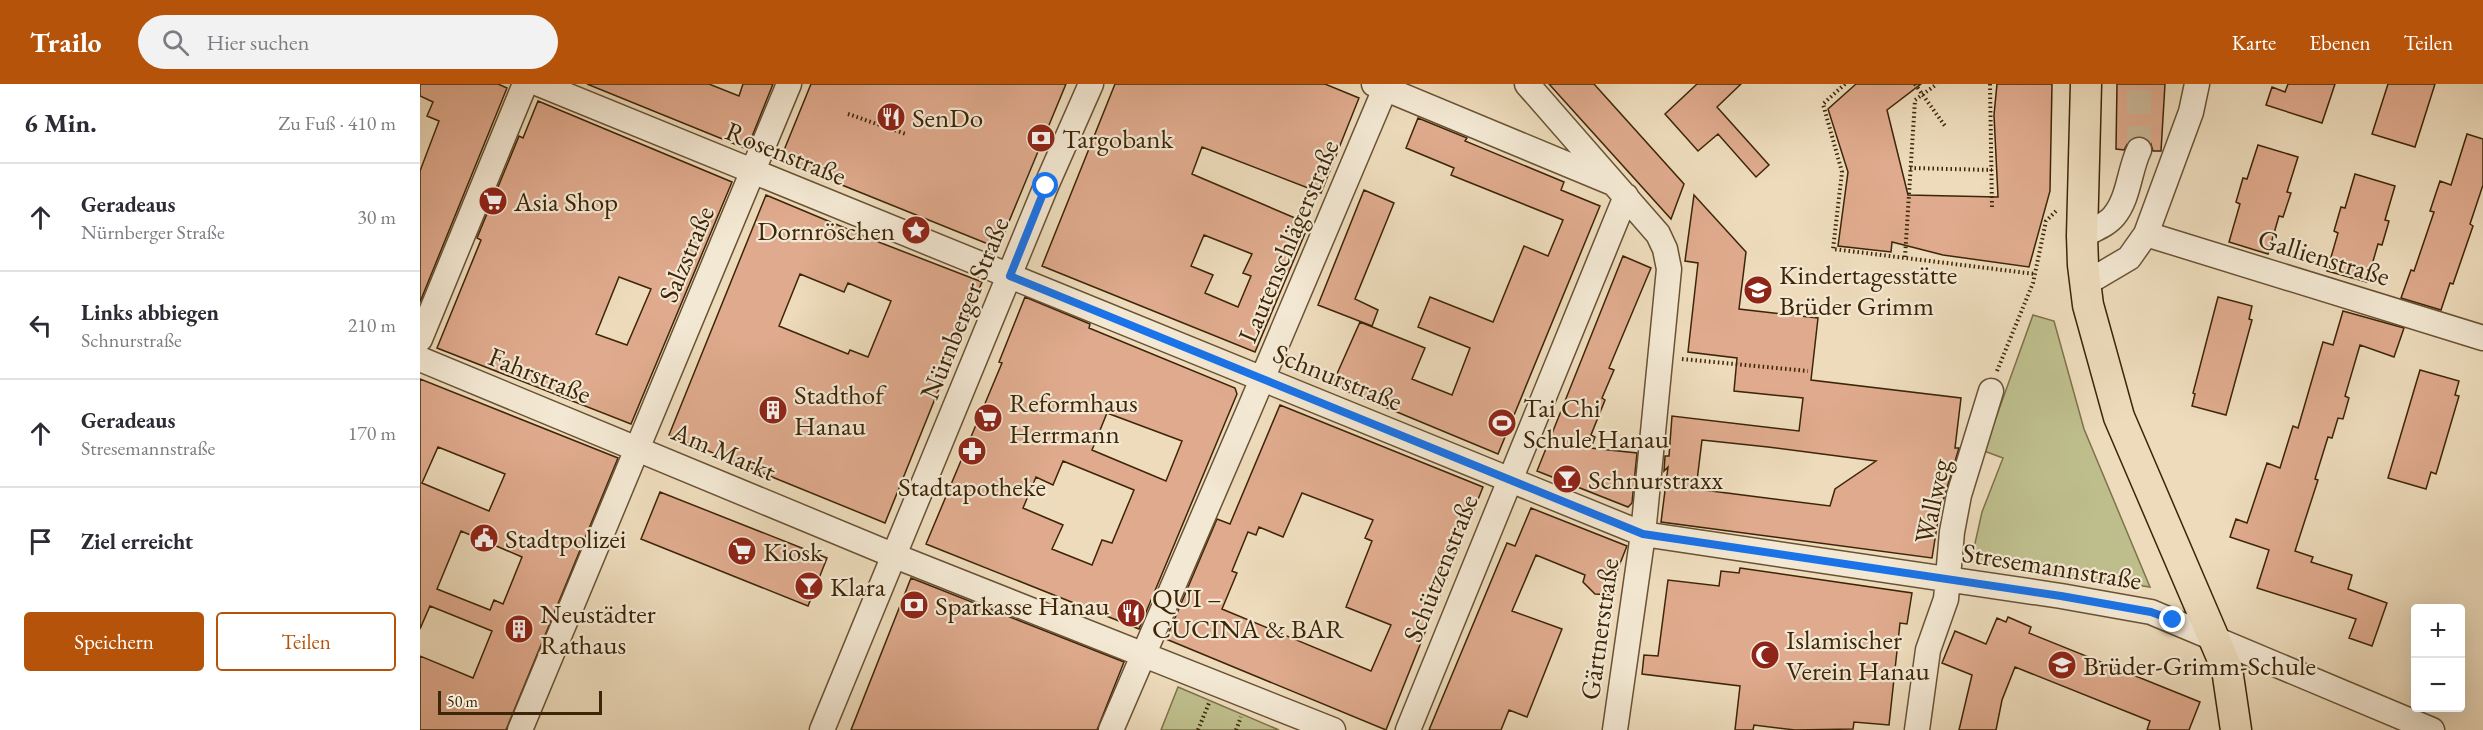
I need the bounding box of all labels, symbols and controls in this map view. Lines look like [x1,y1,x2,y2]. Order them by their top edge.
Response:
search box [138,15,558,69]
text: Trailo [30,24,102,60]
icon: search [159,26,192,59]
text: Hier suchen [207,28,309,57]
text: Karte [2232,29,2276,56]
text: Ebenen [2309,29,2370,56]
text: Teilen [2403,29,2453,56]
place label: SenDo [912,100,983,135]
restaurant icon: SenDo [875,101,907,133]
text: 6 Min. [24,106,97,140]
text: Zu Fuß · 410 m [278,110,396,136]
street label: Rosenstraße [720,113,852,193]
place label: Targobank [1062,121,1174,156]
bank icon: Targobank [1025,122,1057,154]
street label: Lautenschlägerstraße [1229,134,1347,348]
route start [1032,172,1058,198]
place label: Asia Shop [513,184,618,219]
supermarket icon: Asia Shop [477,185,509,217]
text: Geradeaus [81,190,175,219]
icon: ahead [24,201,57,234]
street label: Salzstraße [650,201,722,307]
text: 30 m [357,204,396,230]
street label: Nürnberger Straße [911,212,1017,404]
place label: Dornröschen [757,213,895,248]
place icon: Dornröschen [900,214,932,246]
text: Nürnberger Straße [81,219,225,245]
street label: Gallienstraße [2254,220,2394,294]
place label: Kindertagesstätte Brüder Grimm [1779,257,1957,323]
school or university icon: Kindertagesstätte Brüder Grimm [1742,274,1774,306]
text: Links abbiegen [81,298,219,327]
icon: left [24,309,57,342]
text: 210 m [348,312,396,338]
text: Schnurstraße [81,327,182,353]
street label: Schnurstraße [1268,335,1408,419]
street label: Fahrstraße [483,339,597,411]
place label: Stadthof Hanau [794,377,887,443]
place label: Reformhaus Herrmann [1009,385,1138,451]
place label: Tai Chi Schule Hanau [1523,390,1669,456]
building icon: Stadthof Hanau [757,394,789,426]
supermarket icon: Reformhaus Herrmann [972,402,1004,434]
text: Geradeaus [81,406,175,435]
sports icon: Tai Chi Schule Hanau [1486,407,1518,439]
street label: Am Markt [666,413,782,489]
icon: ahead [24,417,57,450]
text: 170 m [348,420,396,446]
text: Stresemannstraße [81,435,215,461]
pharmacy icon: Stadtapotheke [956,435,988,467]
street label: Wallweg [1906,455,1958,547]
place label: Schnurstraxx [1588,462,1724,497]
bar icon: Schnurstraxx [1551,463,1583,495]
place label: Stadtapotheke [898,469,1046,504]
street label: Schützenstraße [1395,489,1485,647]
place label: Stadtpolizei [505,521,627,556]
public building icon: Stadtpolizei [468,522,500,554]
icon: arrive [24,525,57,558]
text: Ziel erreicht [81,527,193,556]
place label: Kiosk [763,534,823,569]
supermarket icon: Kiosk [726,535,758,567]
street label: Stresemannstraße [1960,535,2144,597]
street label: Gärtnerstraße [1572,556,1626,702]
place label: Klara [830,569,886,604]
bar icon: Klara [793,570,825,602]
place label: QUI – CUCINA & BAR [1152,580,1345,646]
place label: Sparkasse Hanau [935,588,1110,623]
bank icon: Sparkasse Hanau [898,589,930,621]
place label: Neustädter Rathaus [540,596,656,662]
restaurant icon: QUI – CUCINA & BAR [1115,597,1147,629]
map controls [2411,604,2465,712]
button: + [2411,604,2465,658]
route end [2159,606,2185,632]
button: Speichern [24,612,204,671]
button: Teilen [216,612,396,671]
building icon: Neustädter Rathaus [503,613,535,645]
place label: Islamischer Verein Hanau [1786,622,1930,688]
mosque icon: Islamischer Verein Hanau [1749,639,1781,671]
place label: Brüder-Grimm-Schule [2083,648,2316,683]
school or university icon: Brüder-Grimm-Schule [2046,649,2078,681]
button: − [2411,658,2465,712]
scale bar [438,688,602,716]
text: 50 m [447,691,478,712]

